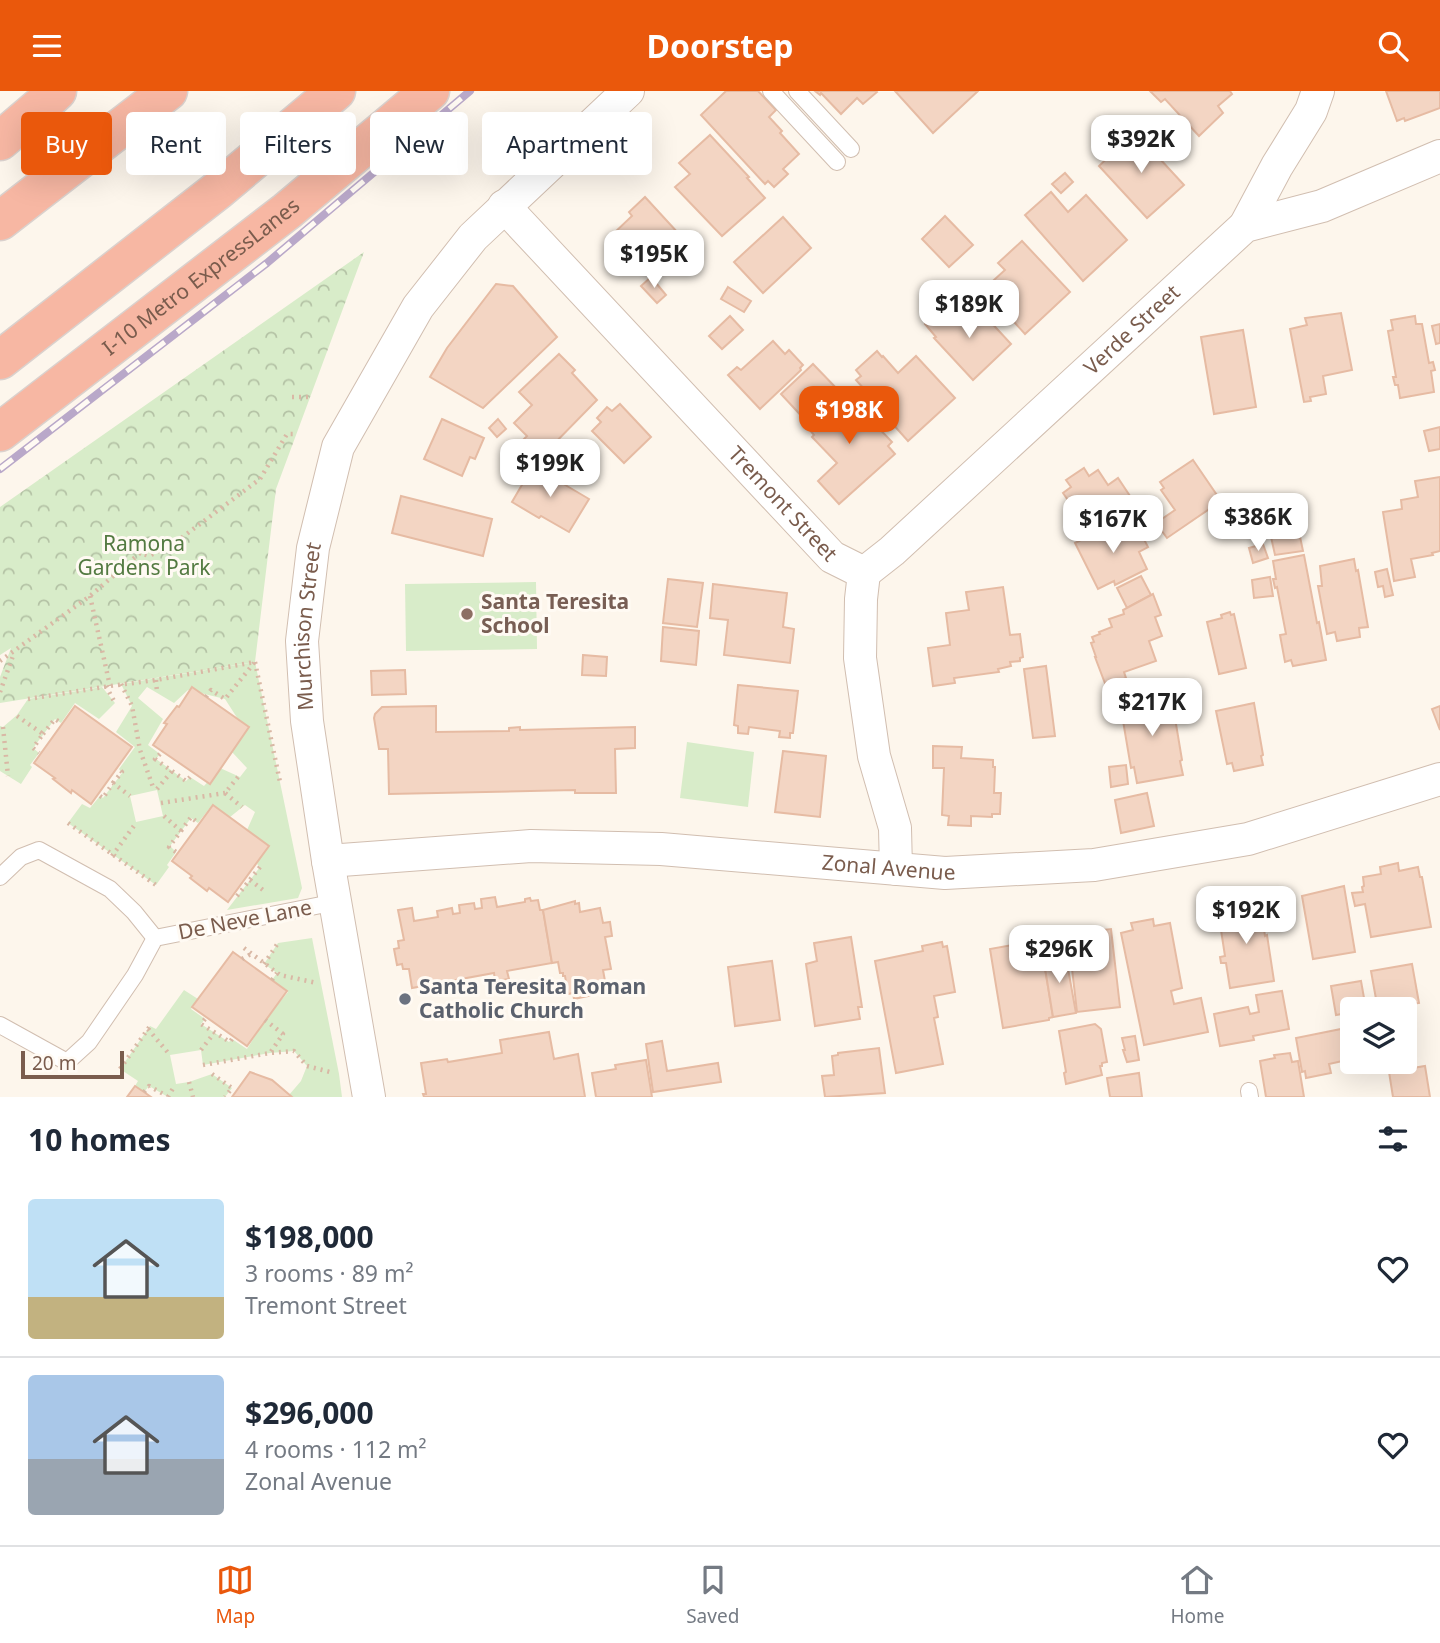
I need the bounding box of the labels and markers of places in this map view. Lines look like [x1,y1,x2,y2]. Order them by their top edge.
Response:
pin: $392K [1092,115,1190,175]
pin: $195K [605,231,703,290]
pin: $189K [920,281,1018,340]
pin: $198K [800,387,898,446]
pin: $199K [501,439,599,499]
pin: $386K [1209,493,1307,553]
pin: $167K [1064,496,1162,555]
place label: Santa Teresita School [481,587,629,639]
marker: Santa Teresita School [459,606,475,622]
pin: $217K [1103,679,1201,738]
pin: $192K [1197,887,1295,946]
pin: $296K [1010,925,1108,985]
place label: Santa Teresita Roman Catholic Church [419,972,646,1024]
marker: Santa Teresita Roman Catholic Church [397,991,413,1007]

